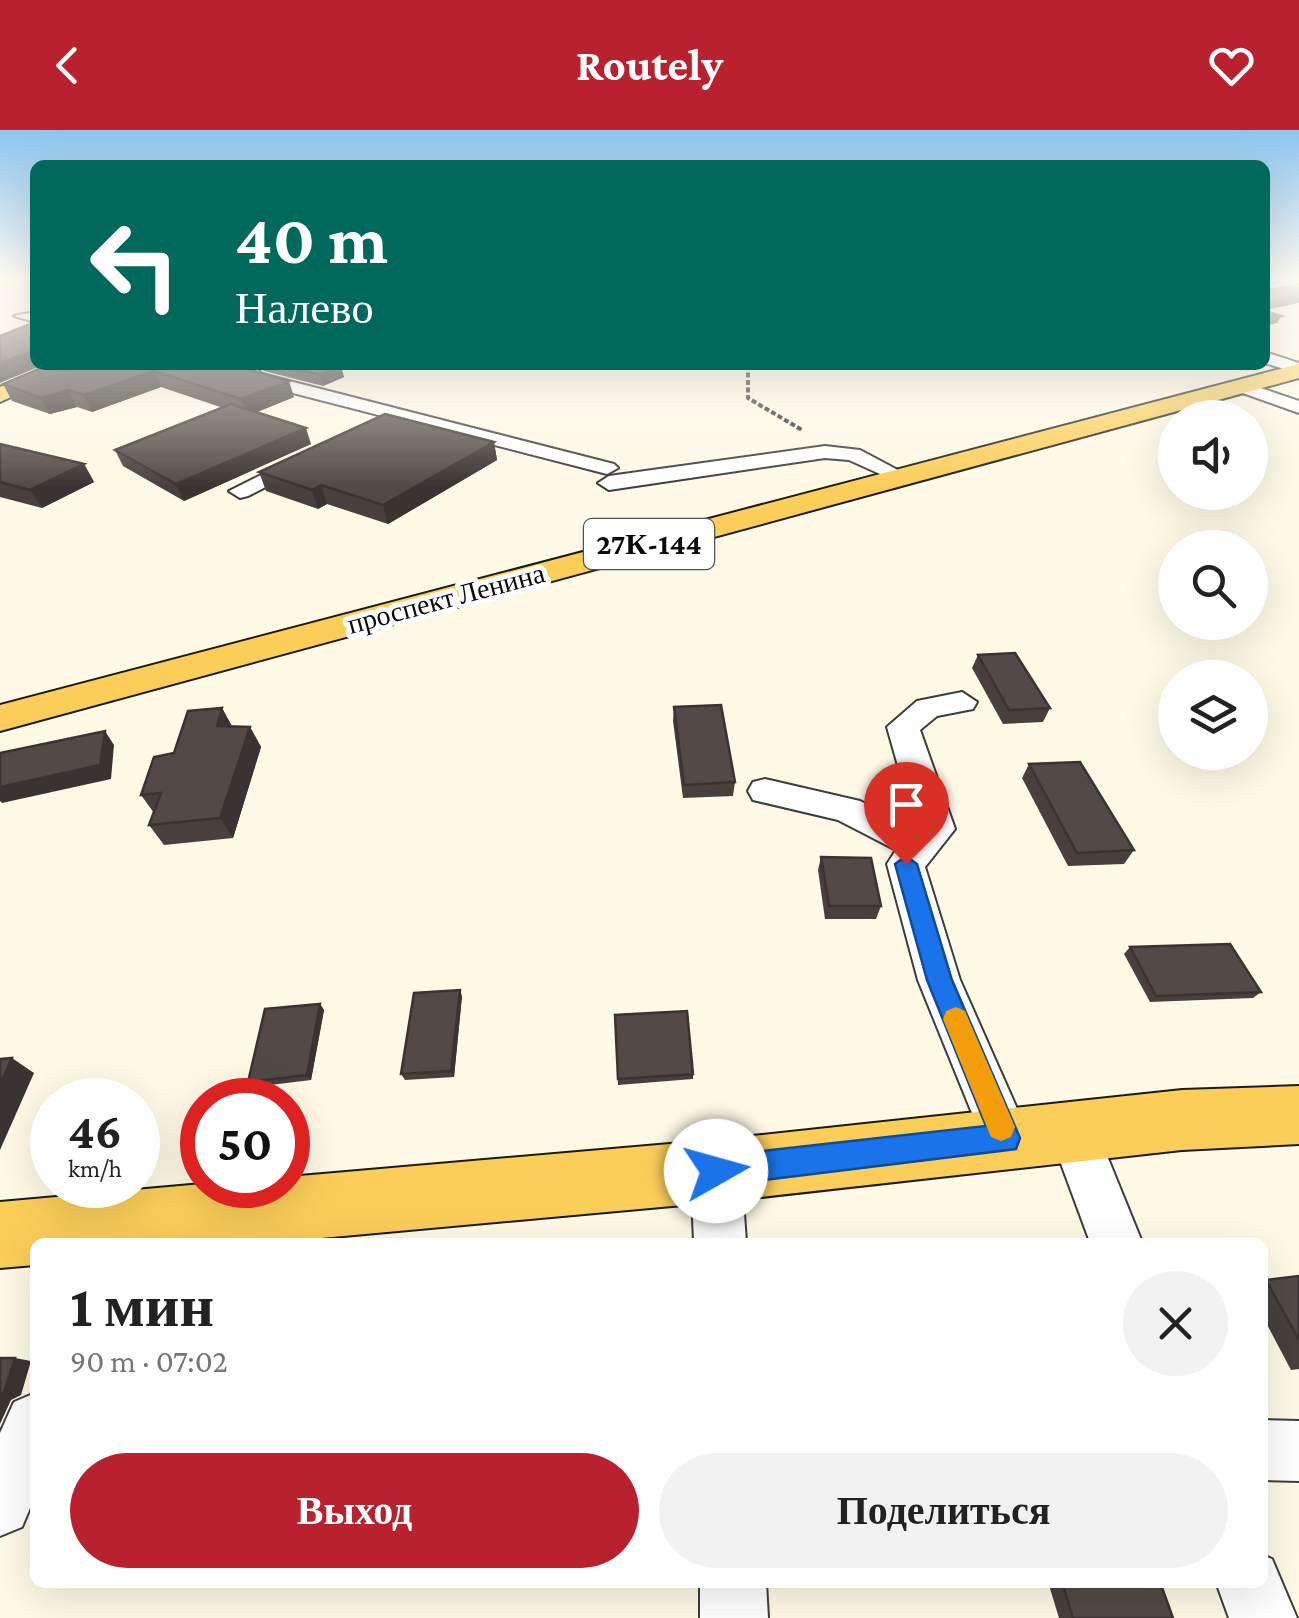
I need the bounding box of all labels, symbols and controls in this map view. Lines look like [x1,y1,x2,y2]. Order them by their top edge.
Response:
icon: back [40,38,95,93]
icon: heart [1204,38,1259,93]
text: Routely [576,40,723,90]
icon: left [70,200,200,330]
text: 40 m [235,200,388,278]
text: Налево [235,283,374,333]
map controls [1158,400,1268,770]
button: sound [1158,400,1268,510]
road number: 27К-144 [584,519,714,569]
button: search [1158,530,1268,640]
street label: проспект Ленина [344,557,549,640]
button: layers [1158,660,1268,770]
pin [864,762,949,865]
icon: arrive [879,777,934,832]
speed limit sign: 50 [180,1078,310,1208]
text: 46 [68,1103,122,1159]
position arrow [664,1119,768,1223]
text: km/h [68,1155,122,1182]
button: close [1123,1271,1228,1376]
text: 1 мин [70,1272,214,1339]
text: 90 m · 07:02 [70,1343,228,1379]
button: Выход [70,1453,639,1568]
button: Поделиться [659,1453,1228,1568]

